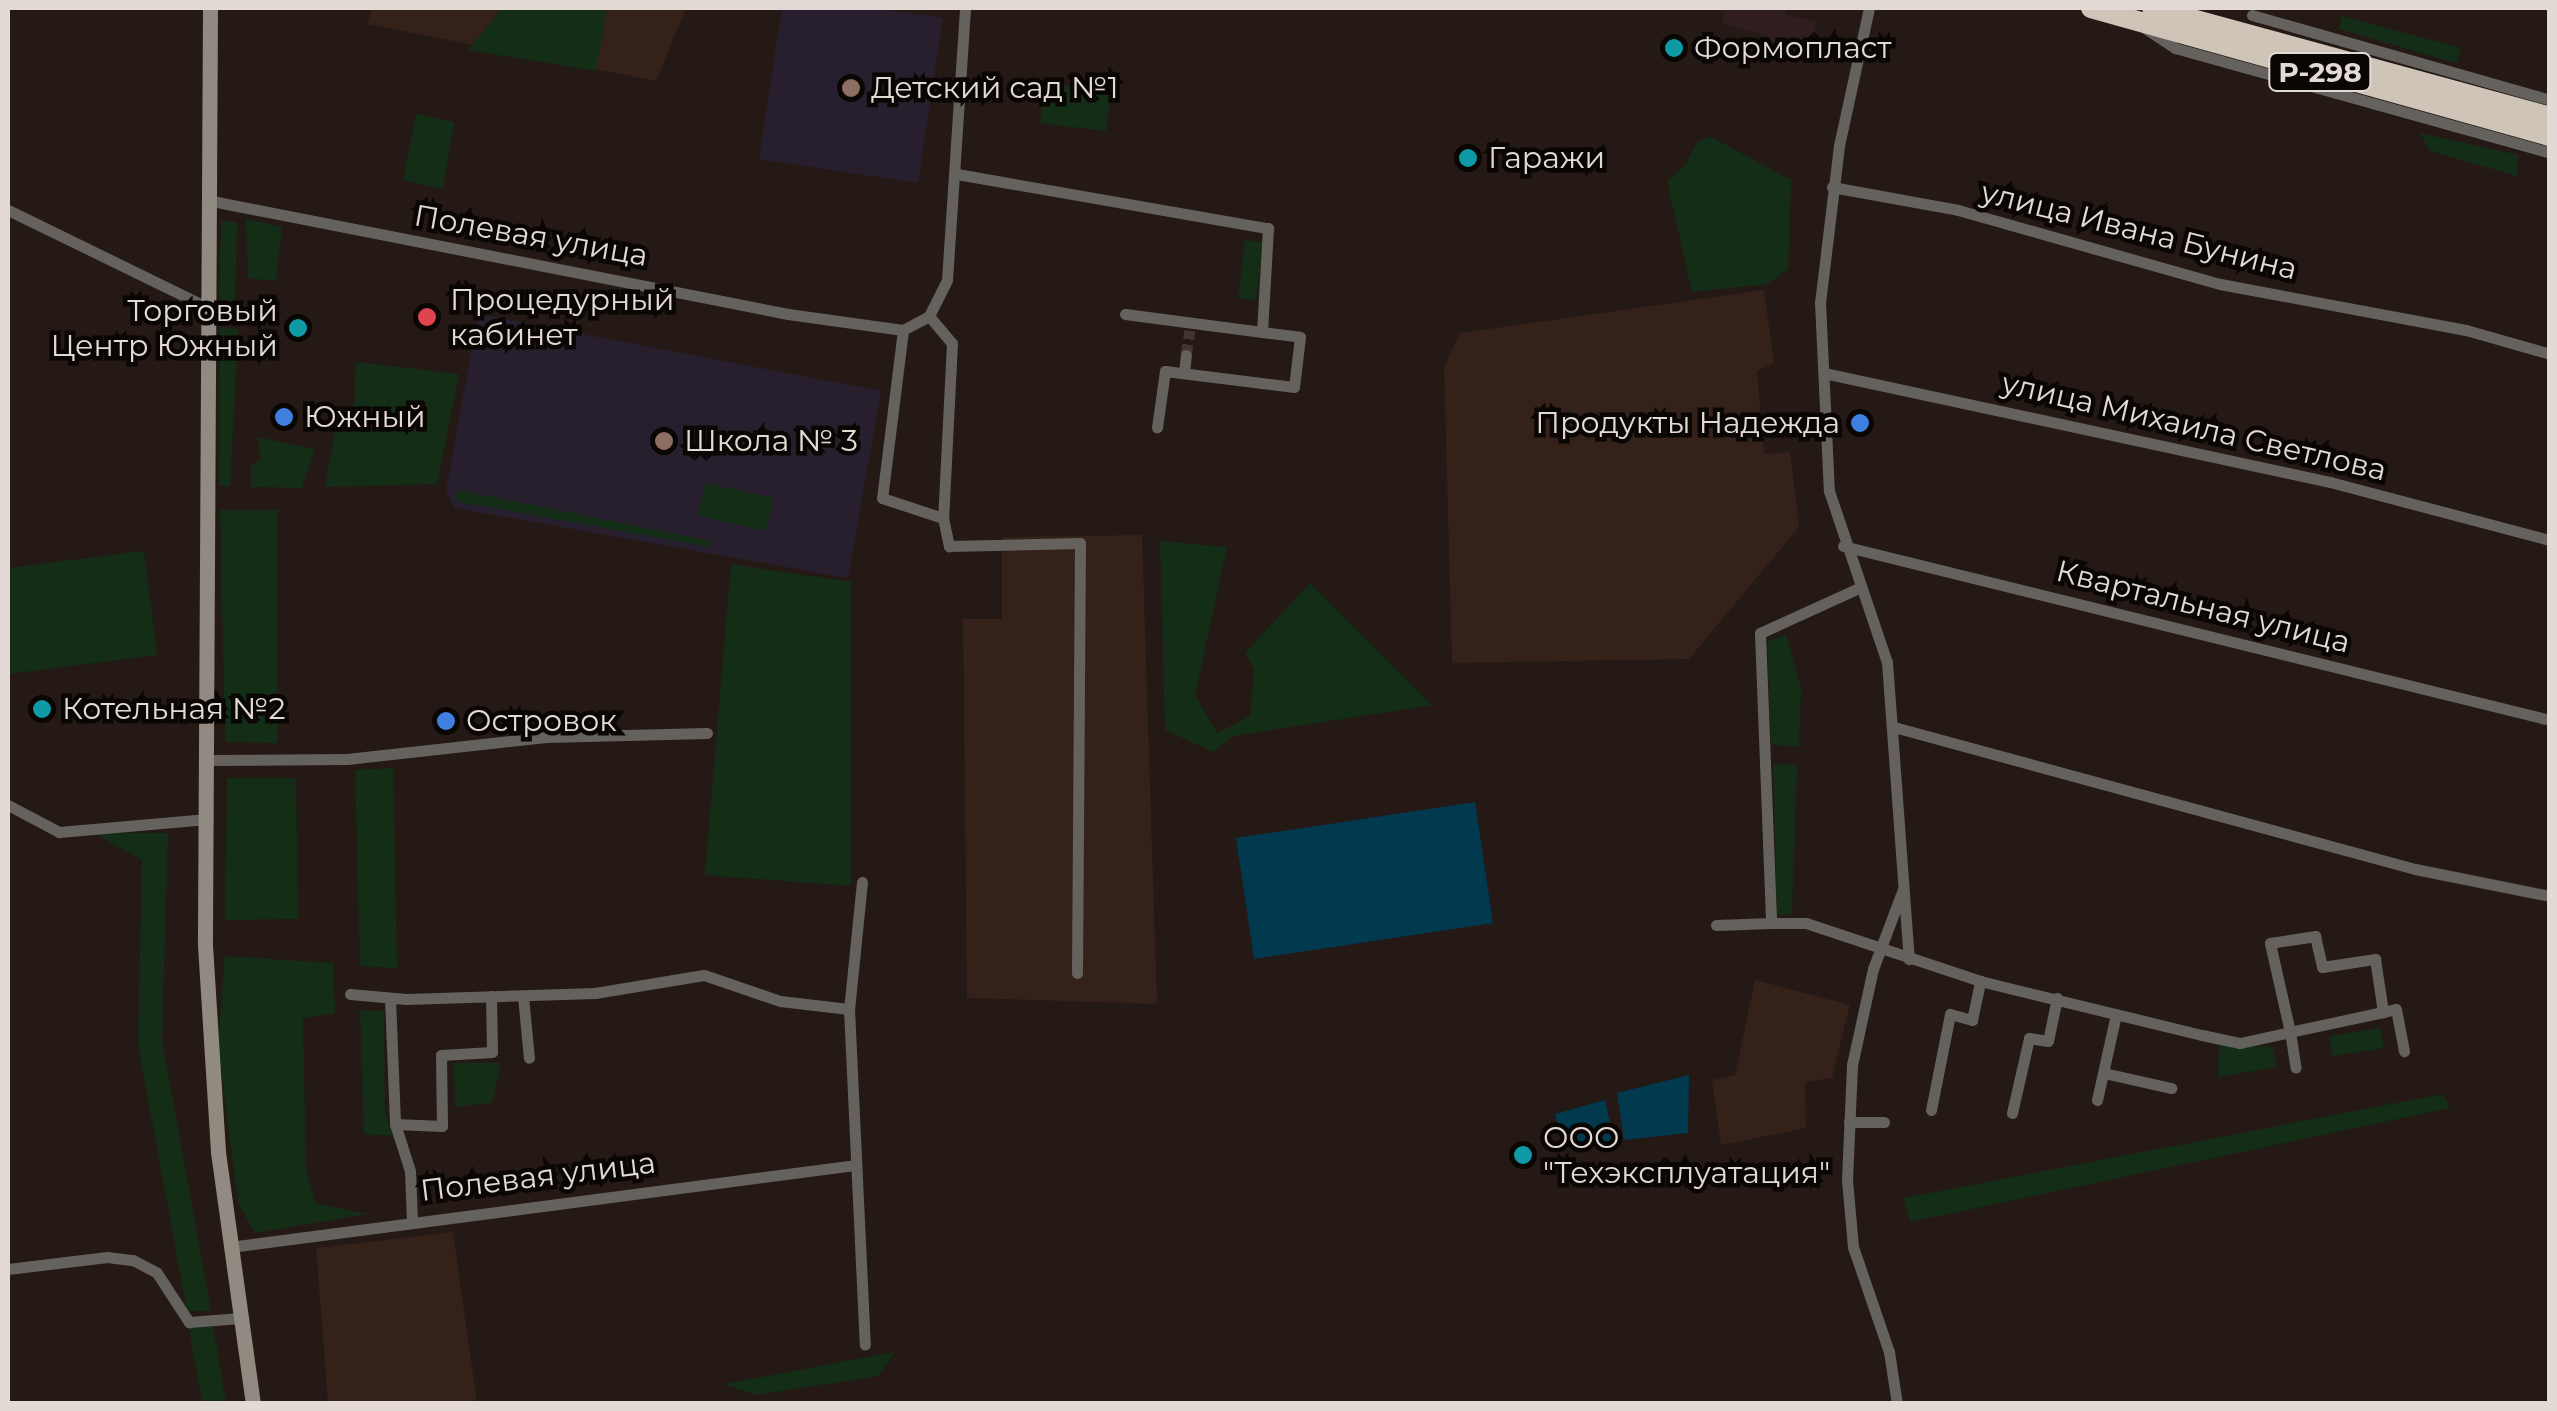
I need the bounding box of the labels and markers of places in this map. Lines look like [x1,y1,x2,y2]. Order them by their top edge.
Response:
place label: Формопласт [1694,30,1891,66]
marker: Формопласт [1663,37,1685,59]
place label: Детский сад №1 [871,70,1119,106]
marker: Детский сад №1 [840,77,862,99]
place label: Гаражи [1488,140,1605,176]
marker: Гаражи [1457,147,1479,169]
place label: Процедурный кабинет [450,282,674,352]
place label: Торговый Центр Южный [51,293,278,364]
marker: Процедурный кабинет [414,304,440,330]
marker: Торговый Центр Южный [287,317,309,339]
place label: Южный [304,399,426,435]
place label: Продукты Надежда [1535,405,1840,441]
marker: Южный [273,406,295,428]
marker: Продукты Надежда [1849,412,1871,434]
place label: Школа № 3 [684,423,858,459]
marker: Школа № 3 [653,430,675,452]
place label: Котельная №2 [62,691,286,727]
marker: Котельная №2 [31,698,53,720]
place label: Островок [466,703,617,739]
marker: Островок [435,710,457,732]
place label: ООО "Техэксплуатация" [1543,1120,1830,1190]
marker: ООО "Техэксплуатация" [1512,1144,1534,1166]

